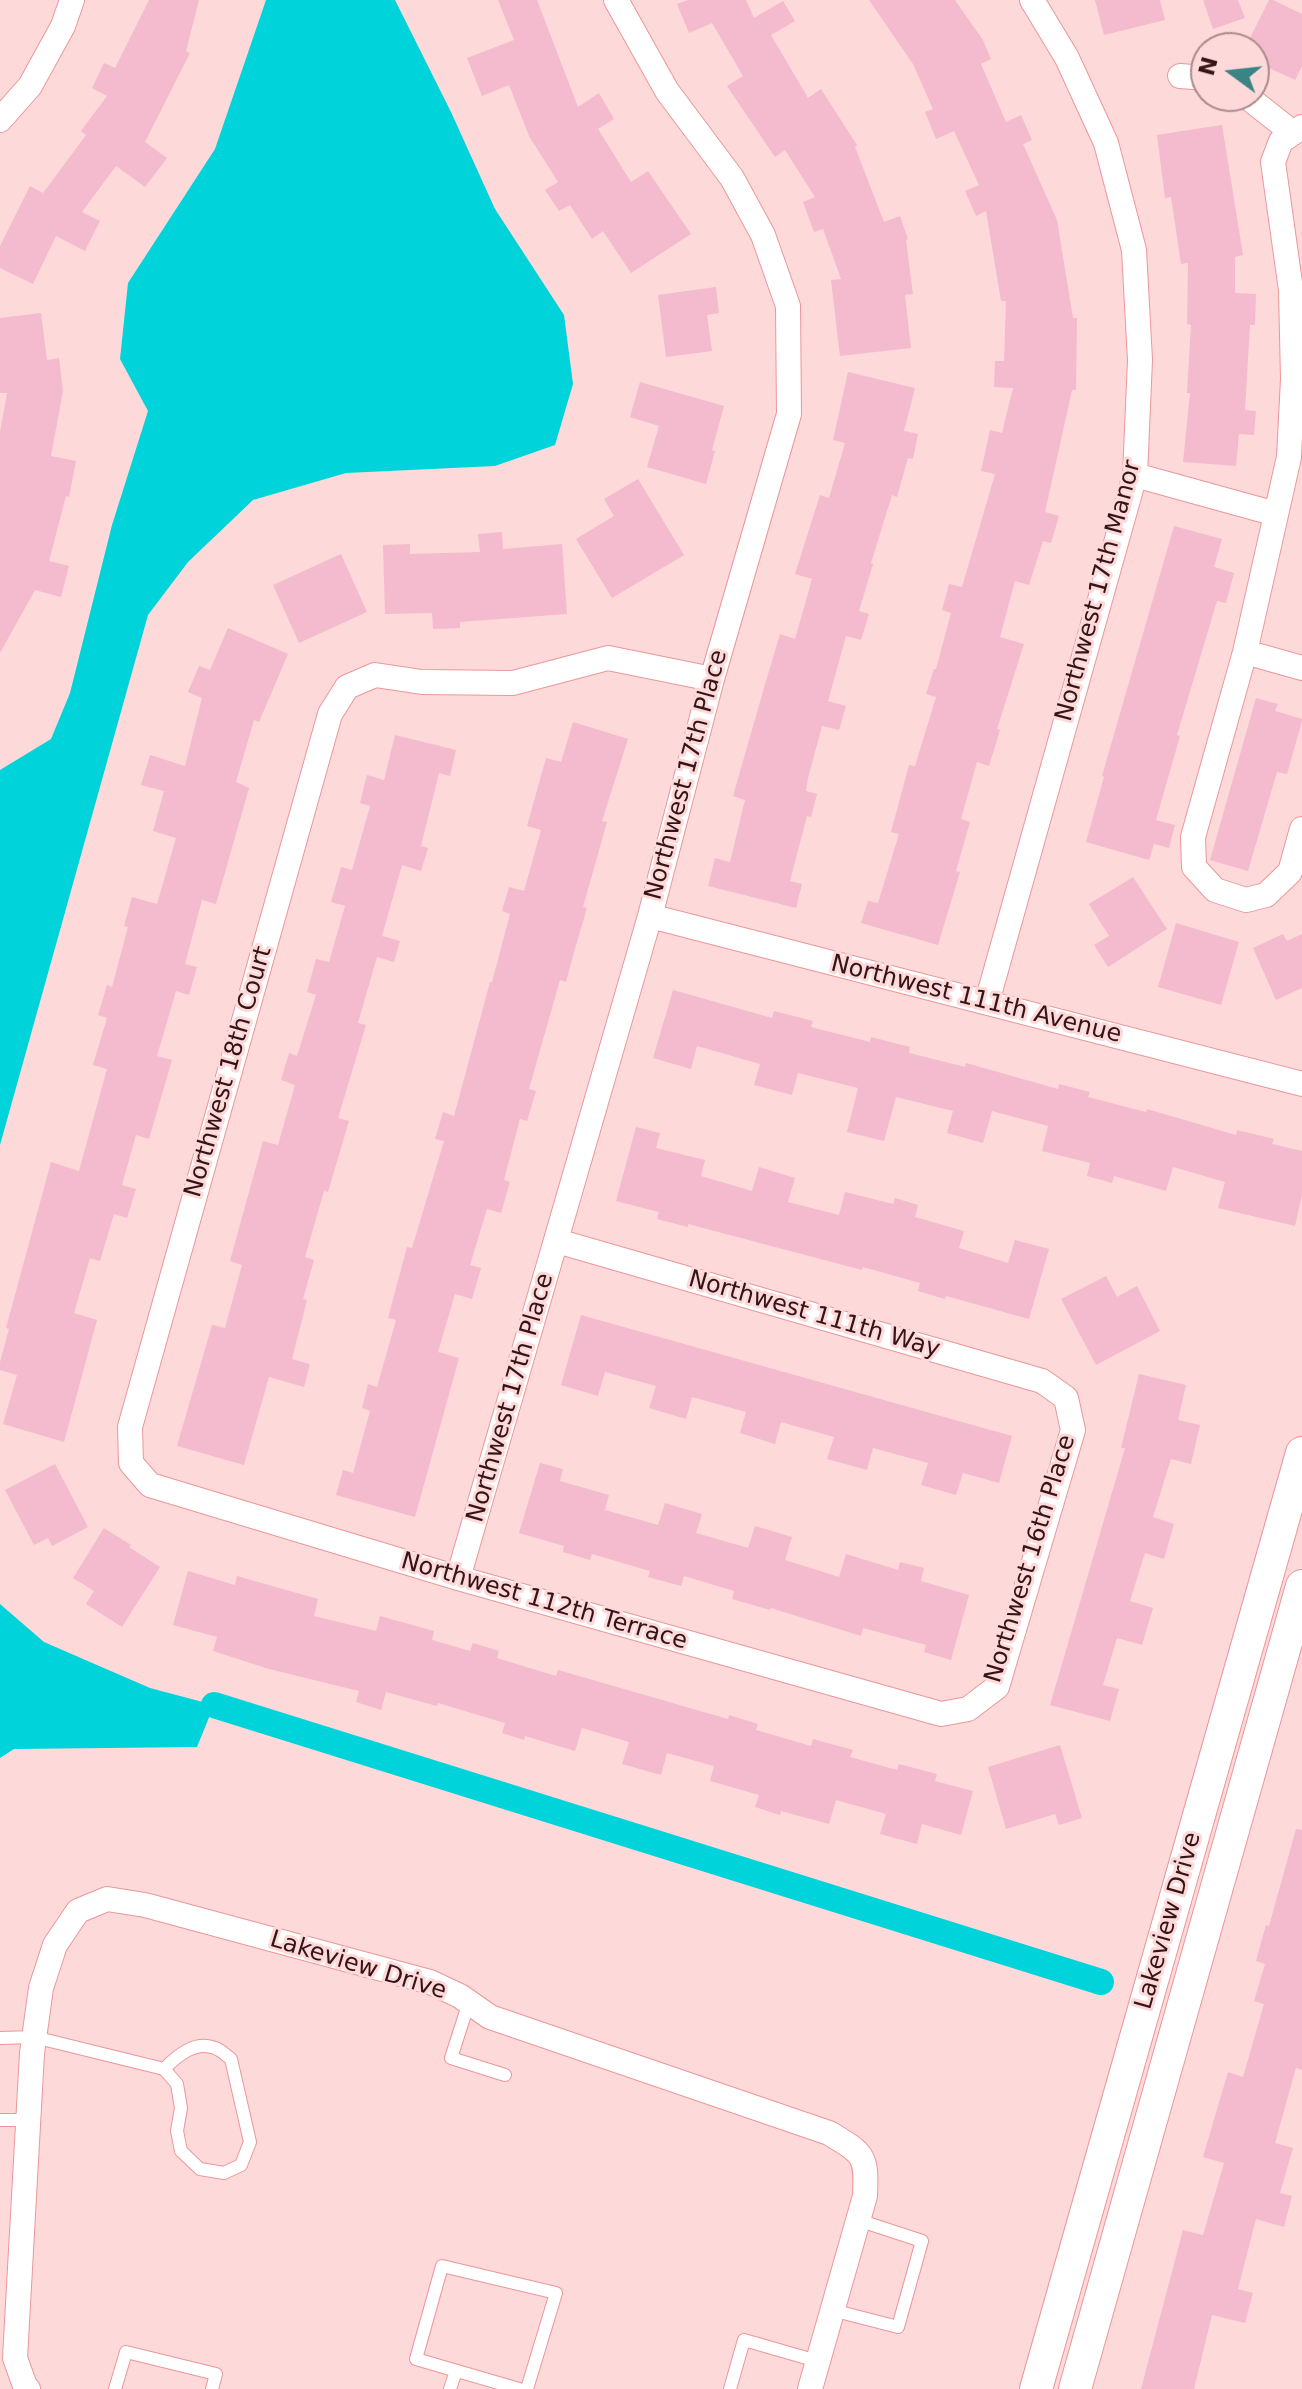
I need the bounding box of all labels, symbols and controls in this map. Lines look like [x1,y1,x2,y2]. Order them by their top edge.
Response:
north arrow [1190,32,1270,112]
text: N [1194,54,1223,78]
street label: Northwest 17th Manor [1050,457,1148,725]
street label: Northwest 17th Place [640,647,734,903]
street label: Northwest 18th Court [179,943,279,1201]
street label: Northwest 111th Avenue [828,950,1124,1050]
street label: Northwest 111th Way [685,1265,943,1365]
street label: Northwest 17th Place [462,1270,560,1526]
street label: Northwest 16th Place [980,1432,1082,1686]
street label: Northwest 112th Terrace [398,1547,690,1657]
street label: Lakeview Drive [1130,1829,1208,2013]
street label: Lakeview Drive [266,1926,450,2006]

